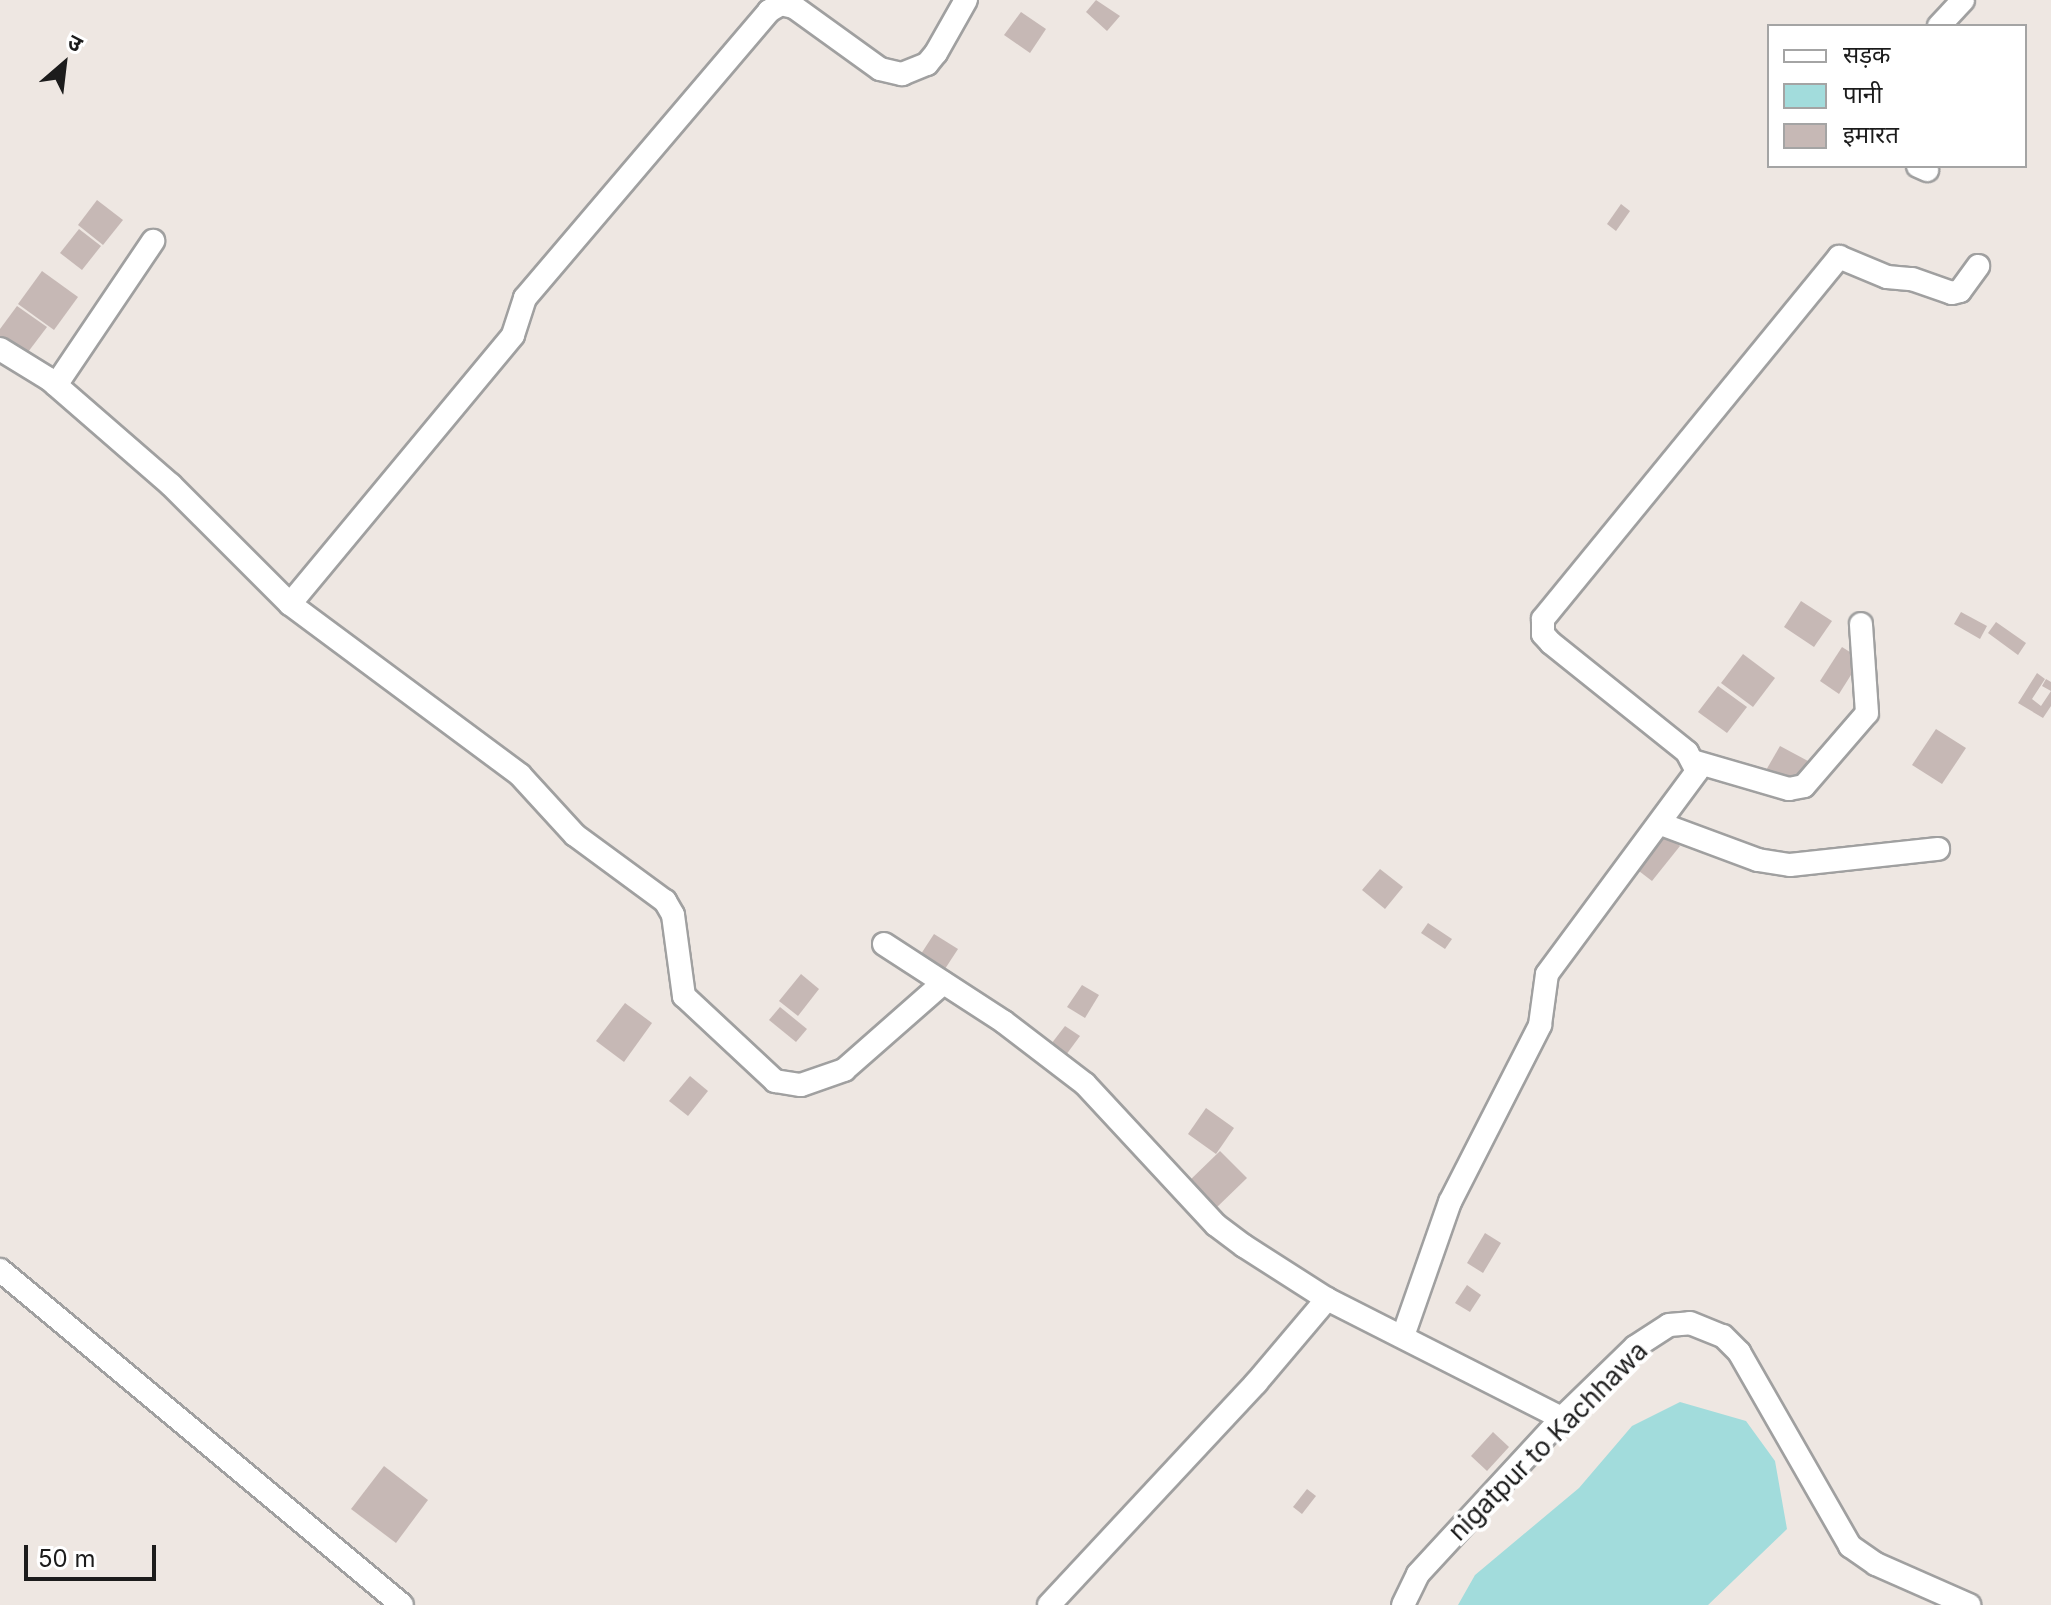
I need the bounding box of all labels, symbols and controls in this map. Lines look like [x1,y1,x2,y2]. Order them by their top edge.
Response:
north arrow [24,24,104,104]
legend [1767,24,2027,168]
text: उ [63,28,87,57]
text: सड़क [1843,40,1891,69]
text: पानी [1843,80,1882,109]
text: इमारत [1843,120,1899,149]
street label: nigatpur to Kachhawa [1442,1335,1654,1547]
scale bar [28,1529,160,1579]
text: 50 m [38,1544,96,1573]

